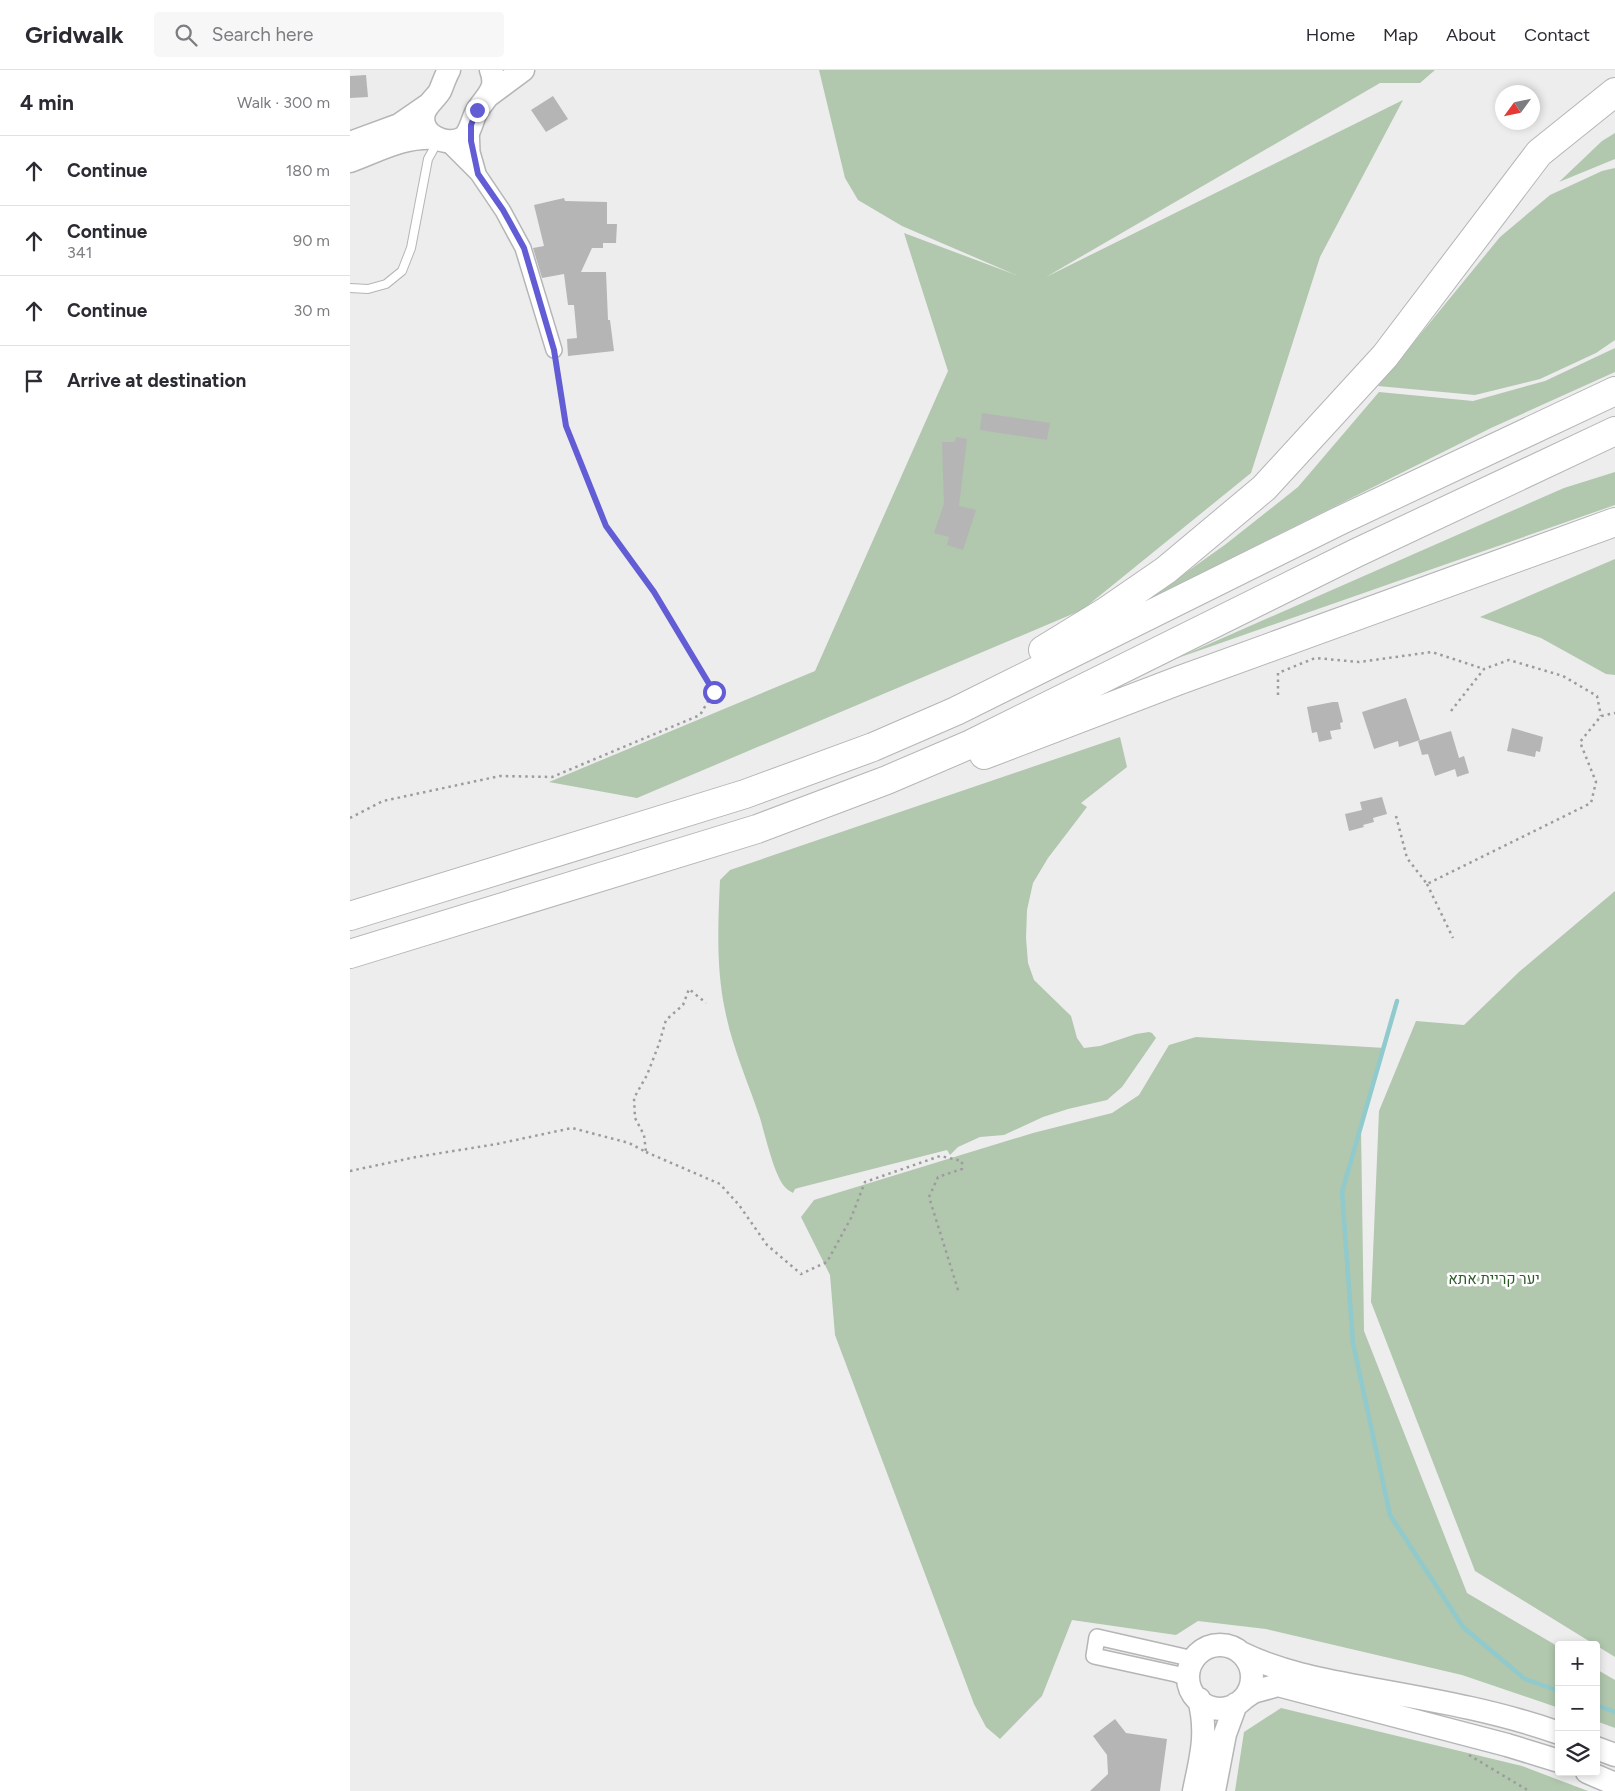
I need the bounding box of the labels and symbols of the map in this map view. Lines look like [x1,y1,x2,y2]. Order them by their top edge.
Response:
north arrow [1495,85,1540,130]
route end [466,99,489,122]
route start [703,681,726,704]
park label: יער קריית אתא [1448,1270,1540,1288]

